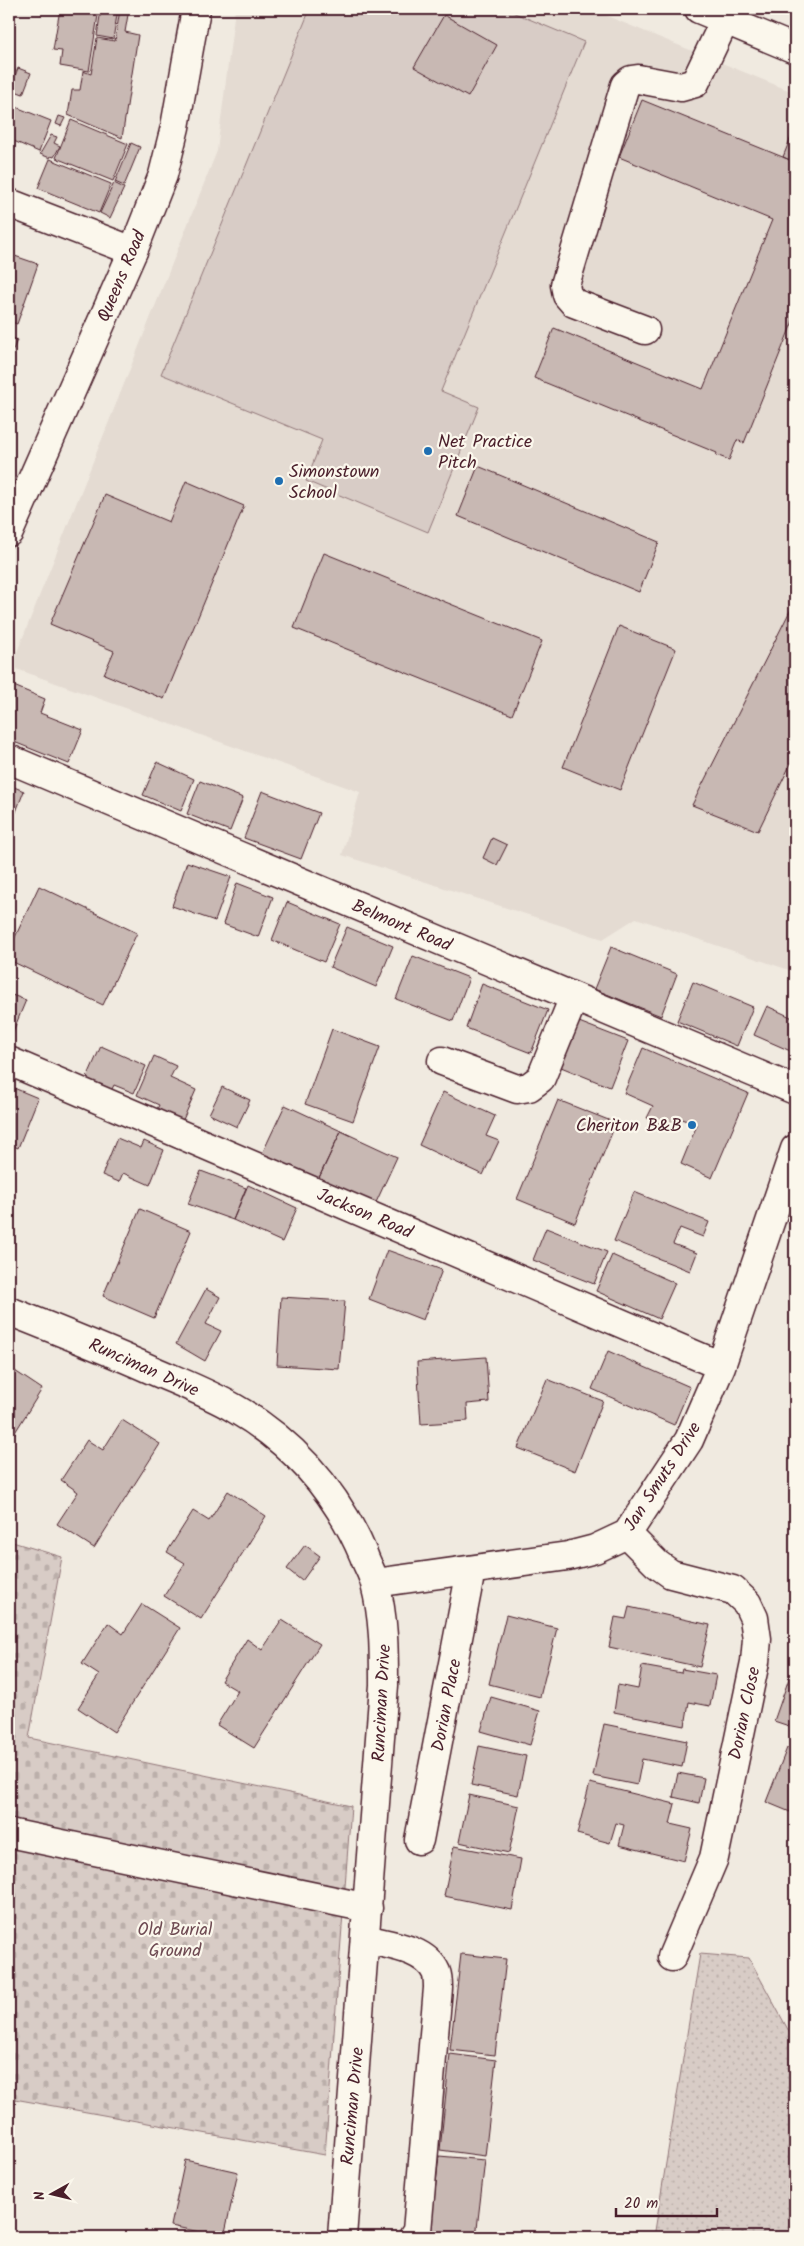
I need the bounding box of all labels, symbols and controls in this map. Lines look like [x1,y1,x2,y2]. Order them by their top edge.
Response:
street label: Queens Road [90,225,155,327]
place label: Net Practice Pitch [438,428,532,478]
marker: Net Practice Pitch [422,445,434,457]
place label: Simonstown School [289,458,379,508]
marker: Simonstown School [273,475,285,487]
street label: Belmont Road [347,892,457,961]
place label: Cheriton B&B [576,1112,682,1141]
marker: Cheriton B&B [686,1119,698,1131]
street label: Jackson Road [312,1181,418,1248]
street label: Runciman Drive [84,1331,203,1406]
street label: Jan Smuts Drive [617,1416,710,1537]
street label: Runciman Drive [365,1643,400,1763]
street label: Dorian Place [424,1656,471,1754]
street label: Dorian Close [721,1664,769,1762]
park label: Old Burial Ground [138,1916,213,1966]
street label: Runciman Drive [334,2046,373,2166]
north arrow [28,2168,78,2218]
scale bar [616,2186,718,2218]
text: N [29,2190,52,2202]
text: 20 m [624,2192,658,2216]

